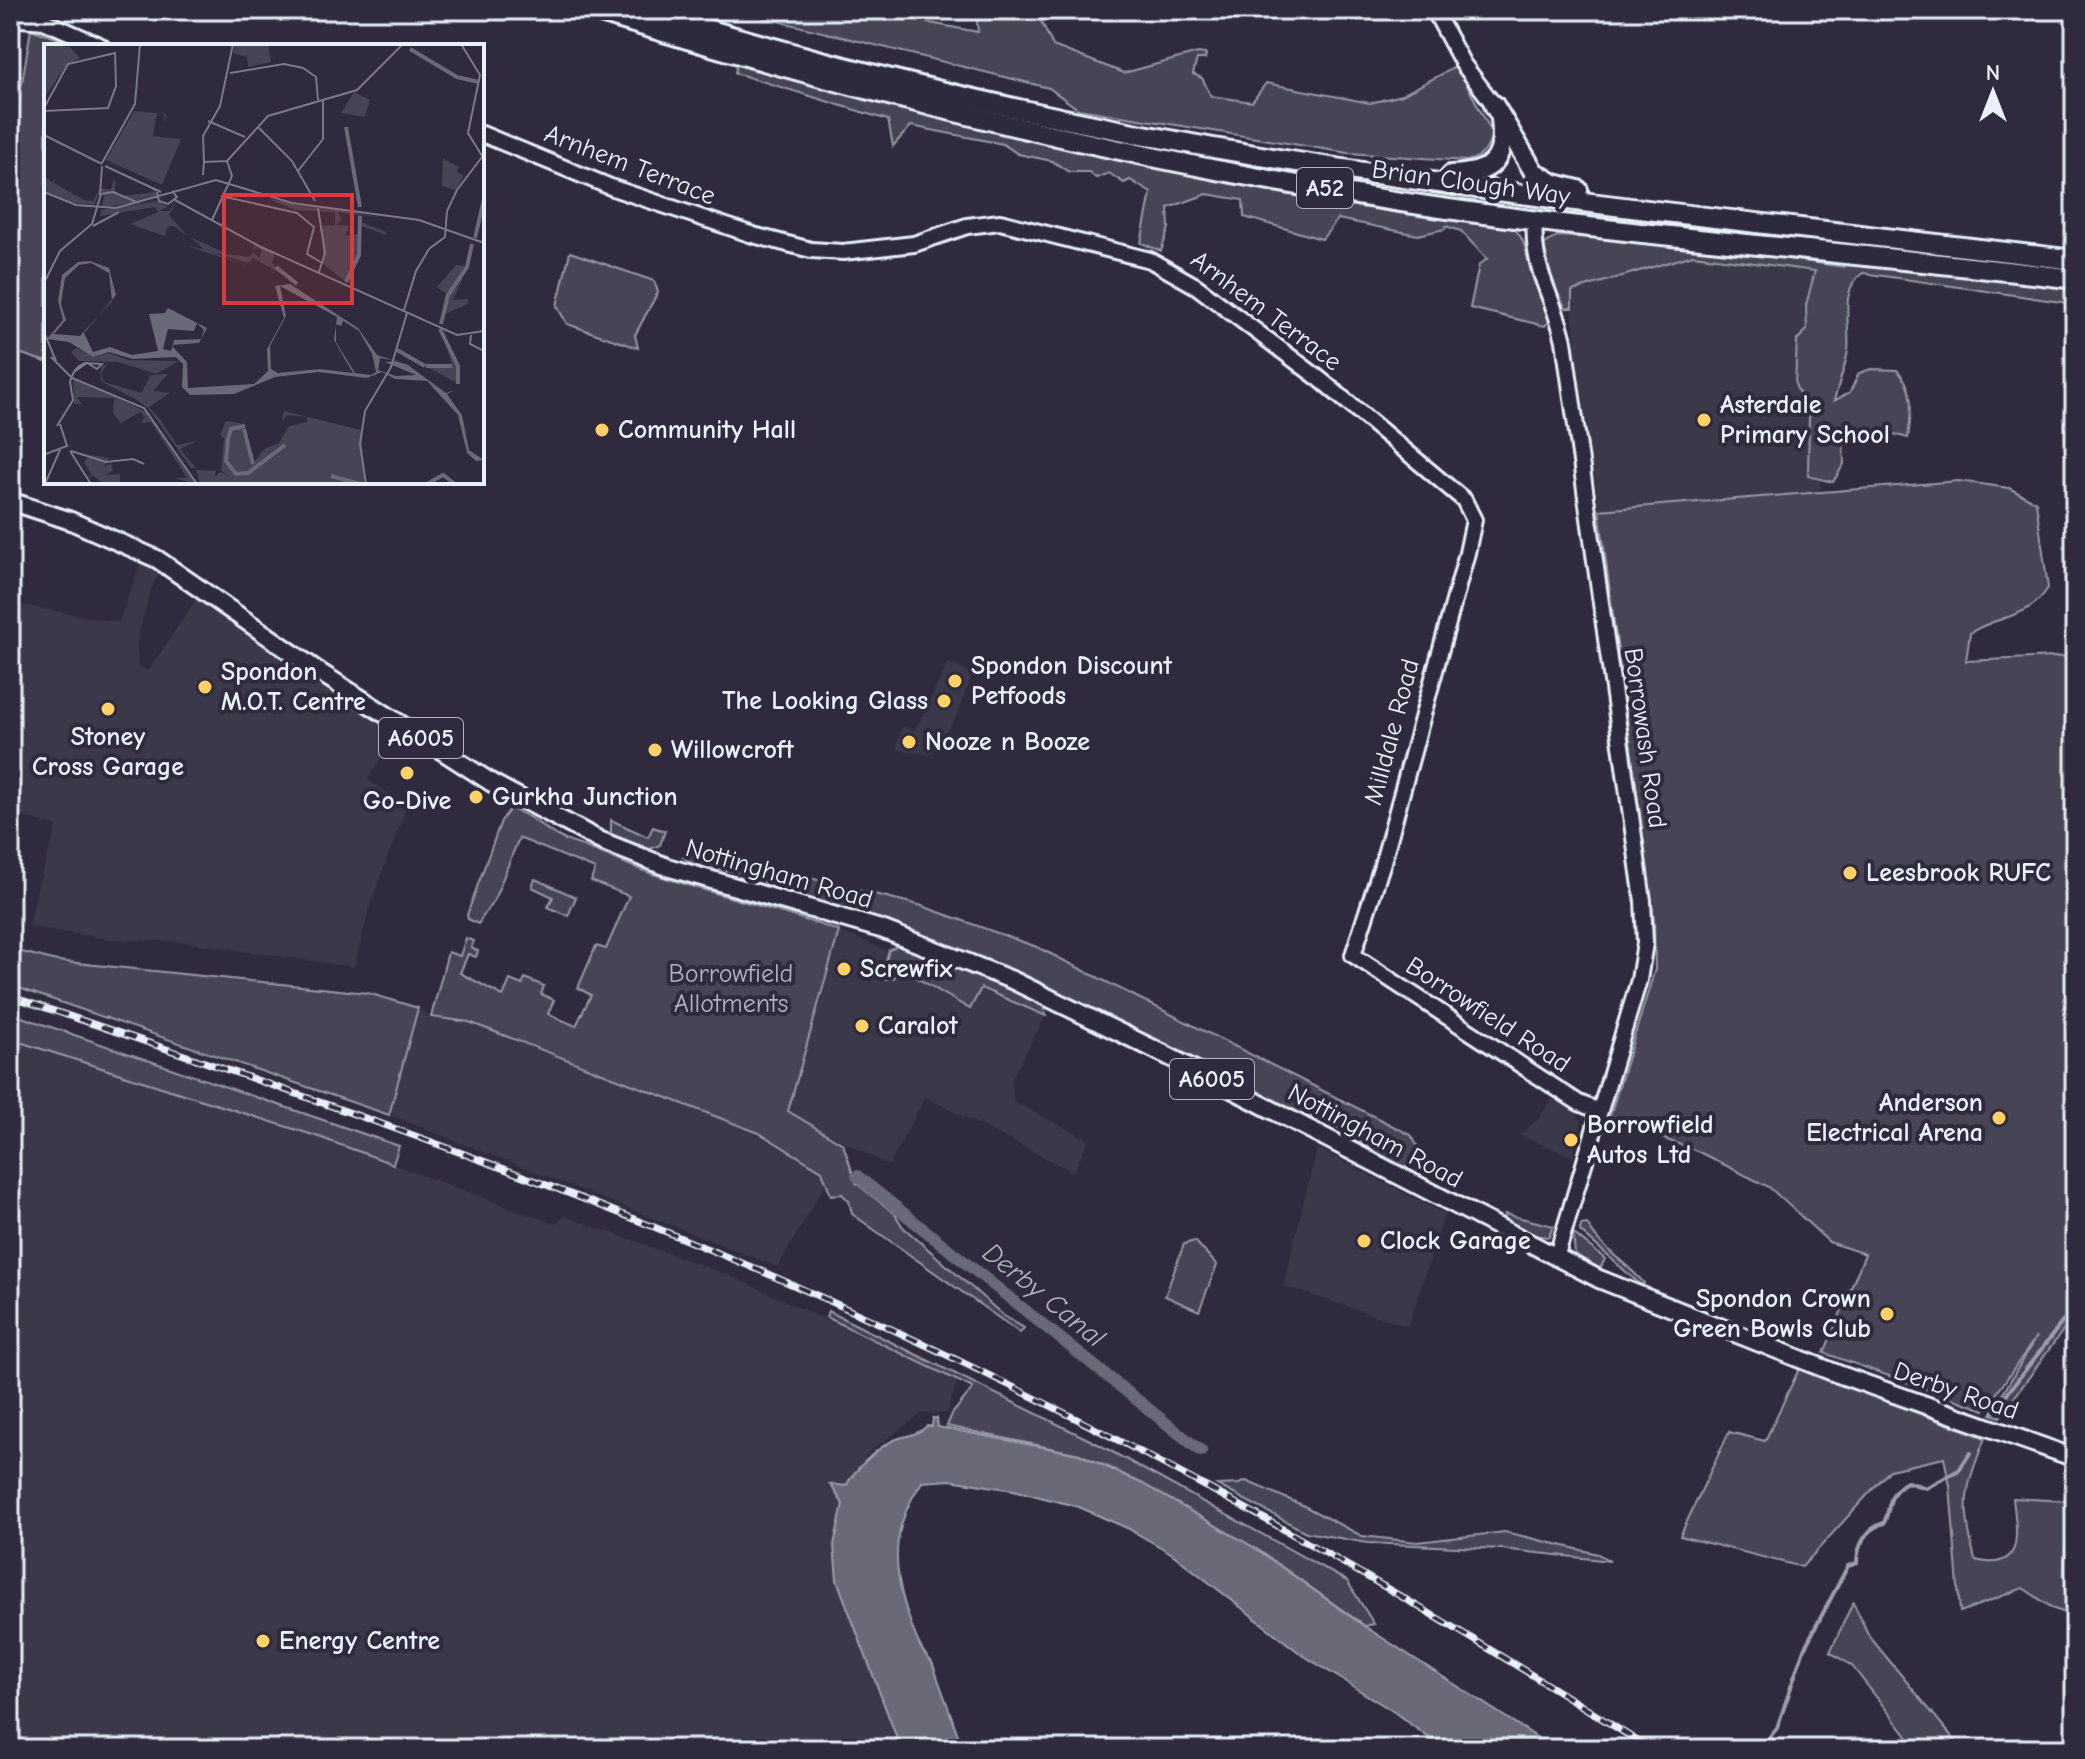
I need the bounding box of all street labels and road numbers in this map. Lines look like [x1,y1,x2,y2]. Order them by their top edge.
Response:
street label: Arnhem Terrace [540,119,720,211]
street label: Brian Clough Way [1370,154,1572,212]
road number: A52 [1297,168,1353,208]
street label: Arnhem Terrace [1185,245,1347,377]
street label: Borrowash Road [1618,646,1672,830]
street label: Milldale Road [1358,656,1426,808]
road number: A6005 [379,718,463,758]
street label: Nottingham Road [682,833,876,915]
street label: Borrowfield Road [1400,951,1576,1079]
road number: A6005 [1170,1059,1254,1099]
street label: Nottingham Road [1283,1077,1467,1195]
street label: Derby Road [1890,1356,2022,1426]

